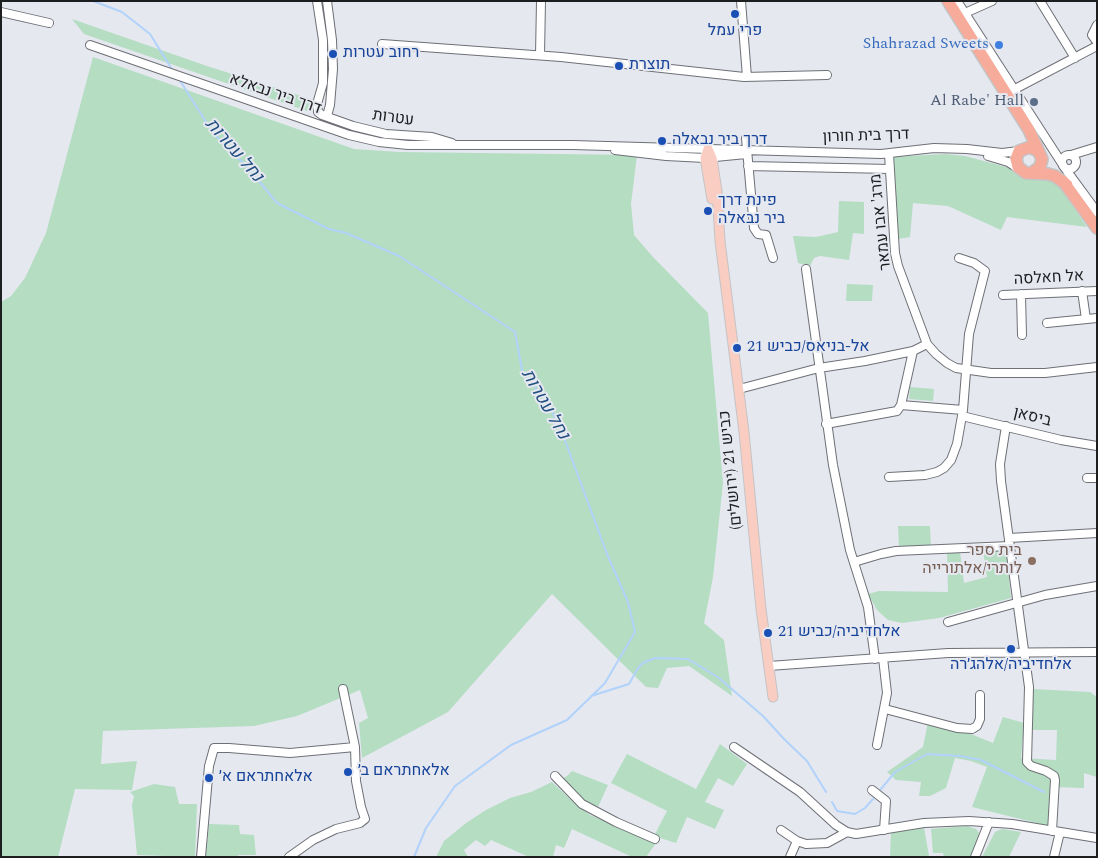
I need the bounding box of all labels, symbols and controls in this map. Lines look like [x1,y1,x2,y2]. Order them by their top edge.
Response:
marker: פרי עמל [729,8,741,20]
place label: פרי עמל [708,22,762,42]
place label: Shahrazad Sweets [863,35,989,55]
marker: Shahrazad Sweets [993,39,1005,51]
place label: רחוב עטרות [343,44,419,64]
marker: רחוב עטרות [327,48,339,60]
place label: תוצרת [629,56,670,76]
marker: תוצרת [613,60,625,72]
street label: דרך ביר נבאלא [226,70,324,120]
place label: Al Rabe' Hall [930,92,1024,112]
marker: Al Rabe' Hall [1028,96,1040,108]
street label: עטרות [371,107,415,131]
water label: נחל עטרות [199,115,267,187]
street label: דרך בית חורון [822,126,910,148]
place label: דרך ביר נבאלה [672,131,767,151]
marker: דרך ביר נבאלה [656,135,668,147]
street label: מרג' אבו עמאר [867,173,897,271]
place label: פינת דרך ביר נבאלה [718,192,785,230]
marker: פינת דרך ביר נבאלה [702,205,714,217]
street label: אל חאלסה [1013,268,1085,290]
place label: אל-בניאס/כביש 21 [747,338,870,358]
marker: אל-בניאס/כביש 21 [731,342,743,354]
water label: נחל עטרות [515,366,573,444]
street label: ביסאן [1011,404,1053,432]
street label: כביש 21 (ירושלים) [716,409,748,531]
place label: בית ספר לותרי/אלתורייה [922,542,1022,580]
marker: בית ספר לותרי/אלתורייה [1026,555,1038,567]
place label: אלחדיביה/כביש 21 [778,623,901,643]
marker: אלחדיביה/כביש 21 [762,627,774,639]
marker: אלחדיביה/אלהג׳רה [1005,643,1017,655]
place label: אלחדיביה/אלהג׳רה [950,656,1072,676]
place label: אלאחתראם ב׳ [358,762,450,782]
marker: אלאחתראם ב׳ [342,766,354,778]
place label: אלאחתראם א׳ [219,768,313,788]
marker: אלאחתראם א׳ [203,772,215,784]

